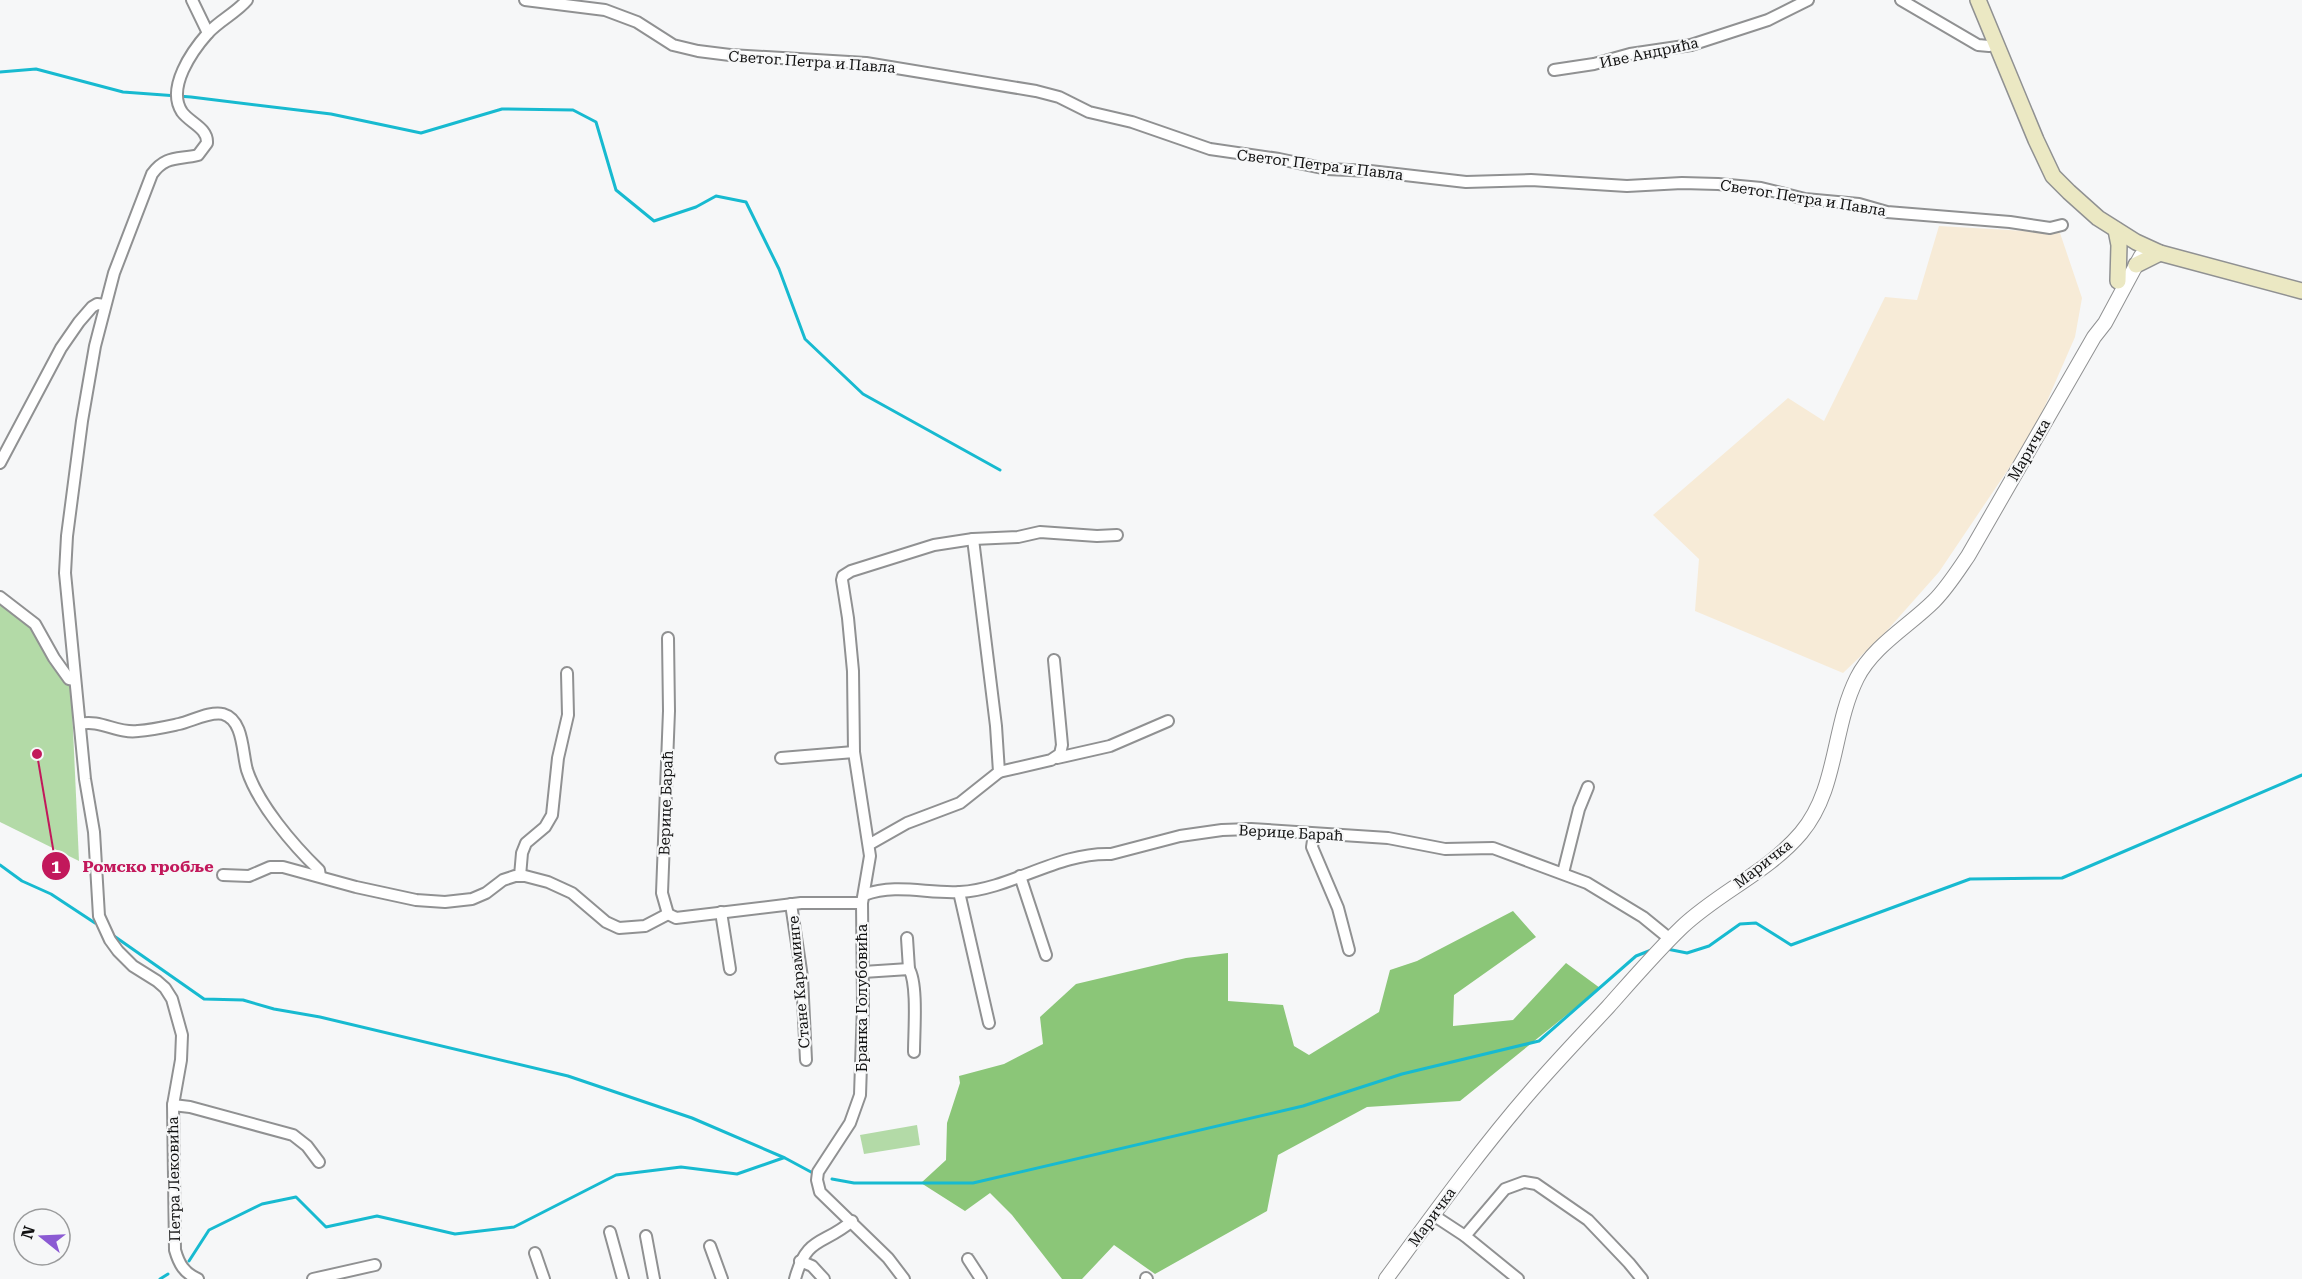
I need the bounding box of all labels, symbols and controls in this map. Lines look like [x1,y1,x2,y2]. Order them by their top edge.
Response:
street label: Иве Андрића [1598,34,1700,72]
street label: Светог Петра и Павла [728,47,896,77]
street label: Светог Петра и Павла [1236,146,1404,184]
street label: Светог Петра и Павла [1719,176,1887,220]
street label: Маричка [2004,416,2054,484]
street label: Верице Бараћ [655,750,677,856]
street label: Верице Бараћ [1238,821,1344,845]
street label: Маричка [1730,836,1796,892]
callout: Ромско гробље [41,849,226,883]
text: 1 [51,856,61,877]
text: Ромско гробље [82,857,214,876]
street label: Стане Караминге [784,915,814,1049]
street label: Бранка Голубовића [853,924,871,1072]
street label: Петра Лековића [164,1116,184,1242]
street label: Маричка [1405,1184,1459,1250]
north arrow [12,1207,72,1267]
text: N [17,1224,39,1241]

